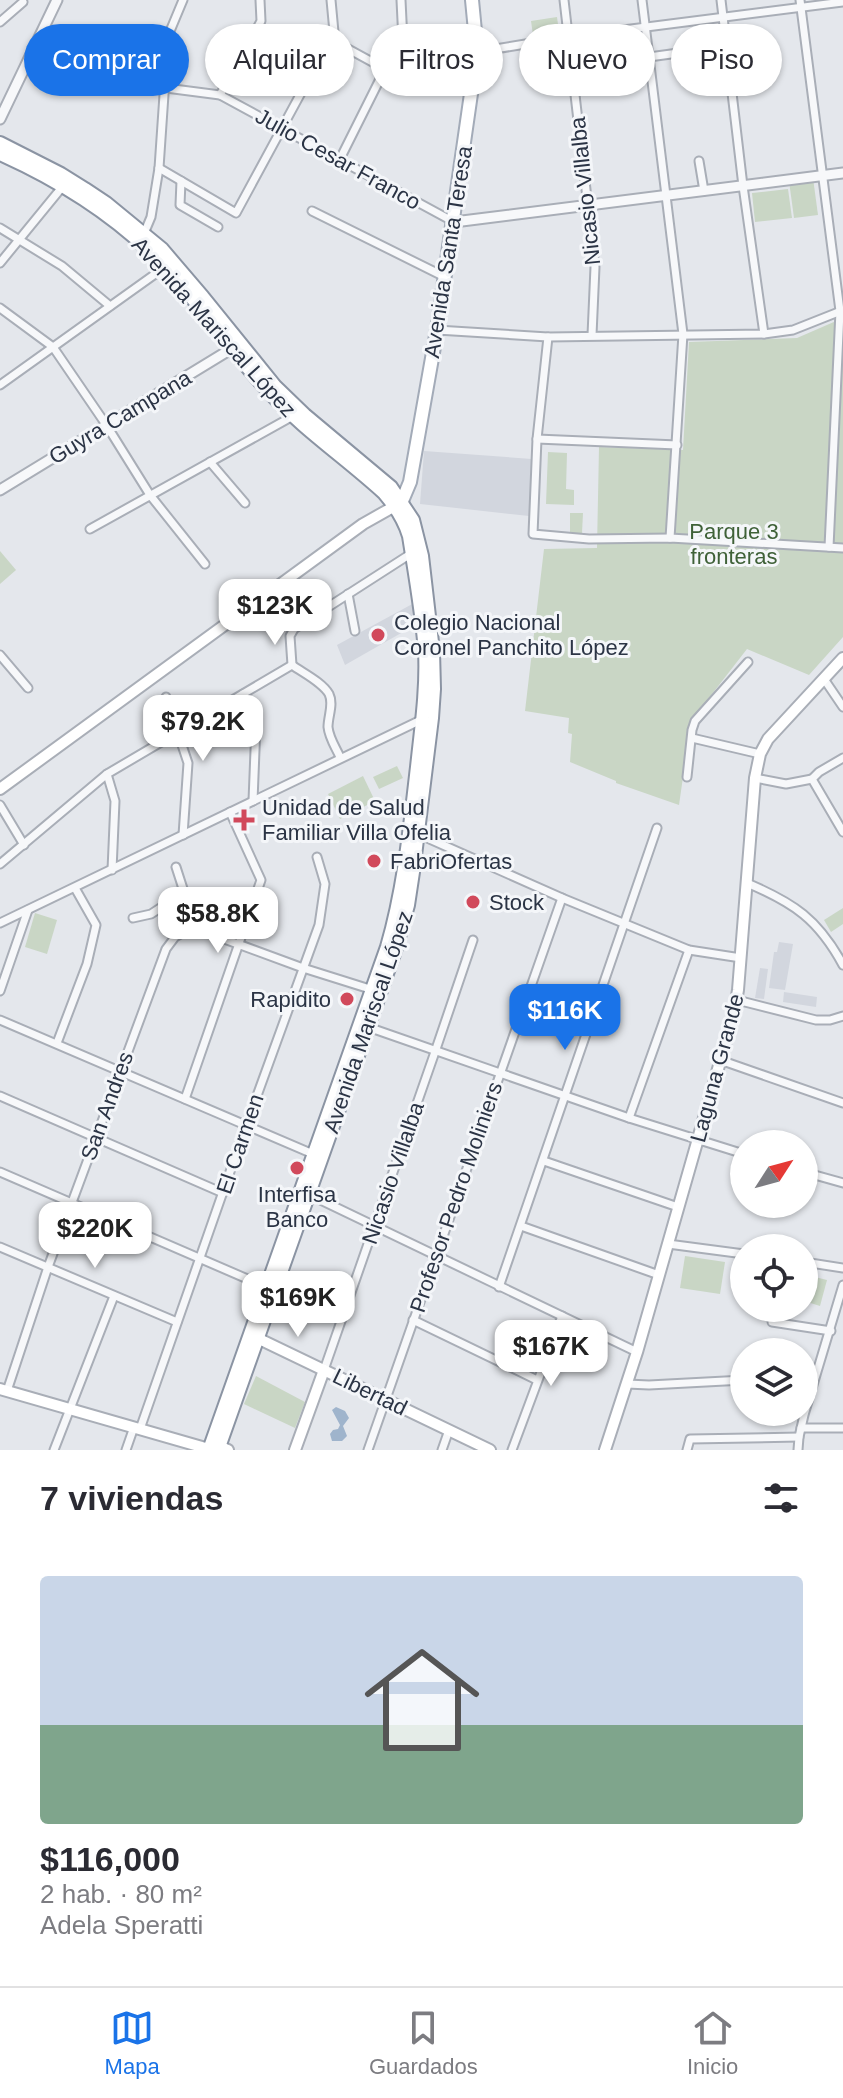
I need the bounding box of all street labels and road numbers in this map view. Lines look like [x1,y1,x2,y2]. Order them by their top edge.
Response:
street label: Julio Cesar Franco [251,103,425,215]
street label: Nicasio Villalba [565,115,605,266]
street label: Avenida Santa Teresa [419,143,477,360]
street label: Avenida Mariscal López [127,232,301,422]
street label: Guyra Campana [44,364,196,469]
street label: Avenida Mariscal López [318,908,418,1136]
street label: Laguna Grande [685,991,749,1145]
street label: San Andres [76,1048,138,1164]
street label: Profesor Pedro Moliniers [405,1078,507,1316]
street label: El Carmen [211,1091,269,1197]
street label: Nicasio Villalba [357,1098,429,1247]
street label: Libertad [329,1363,411,1421]

